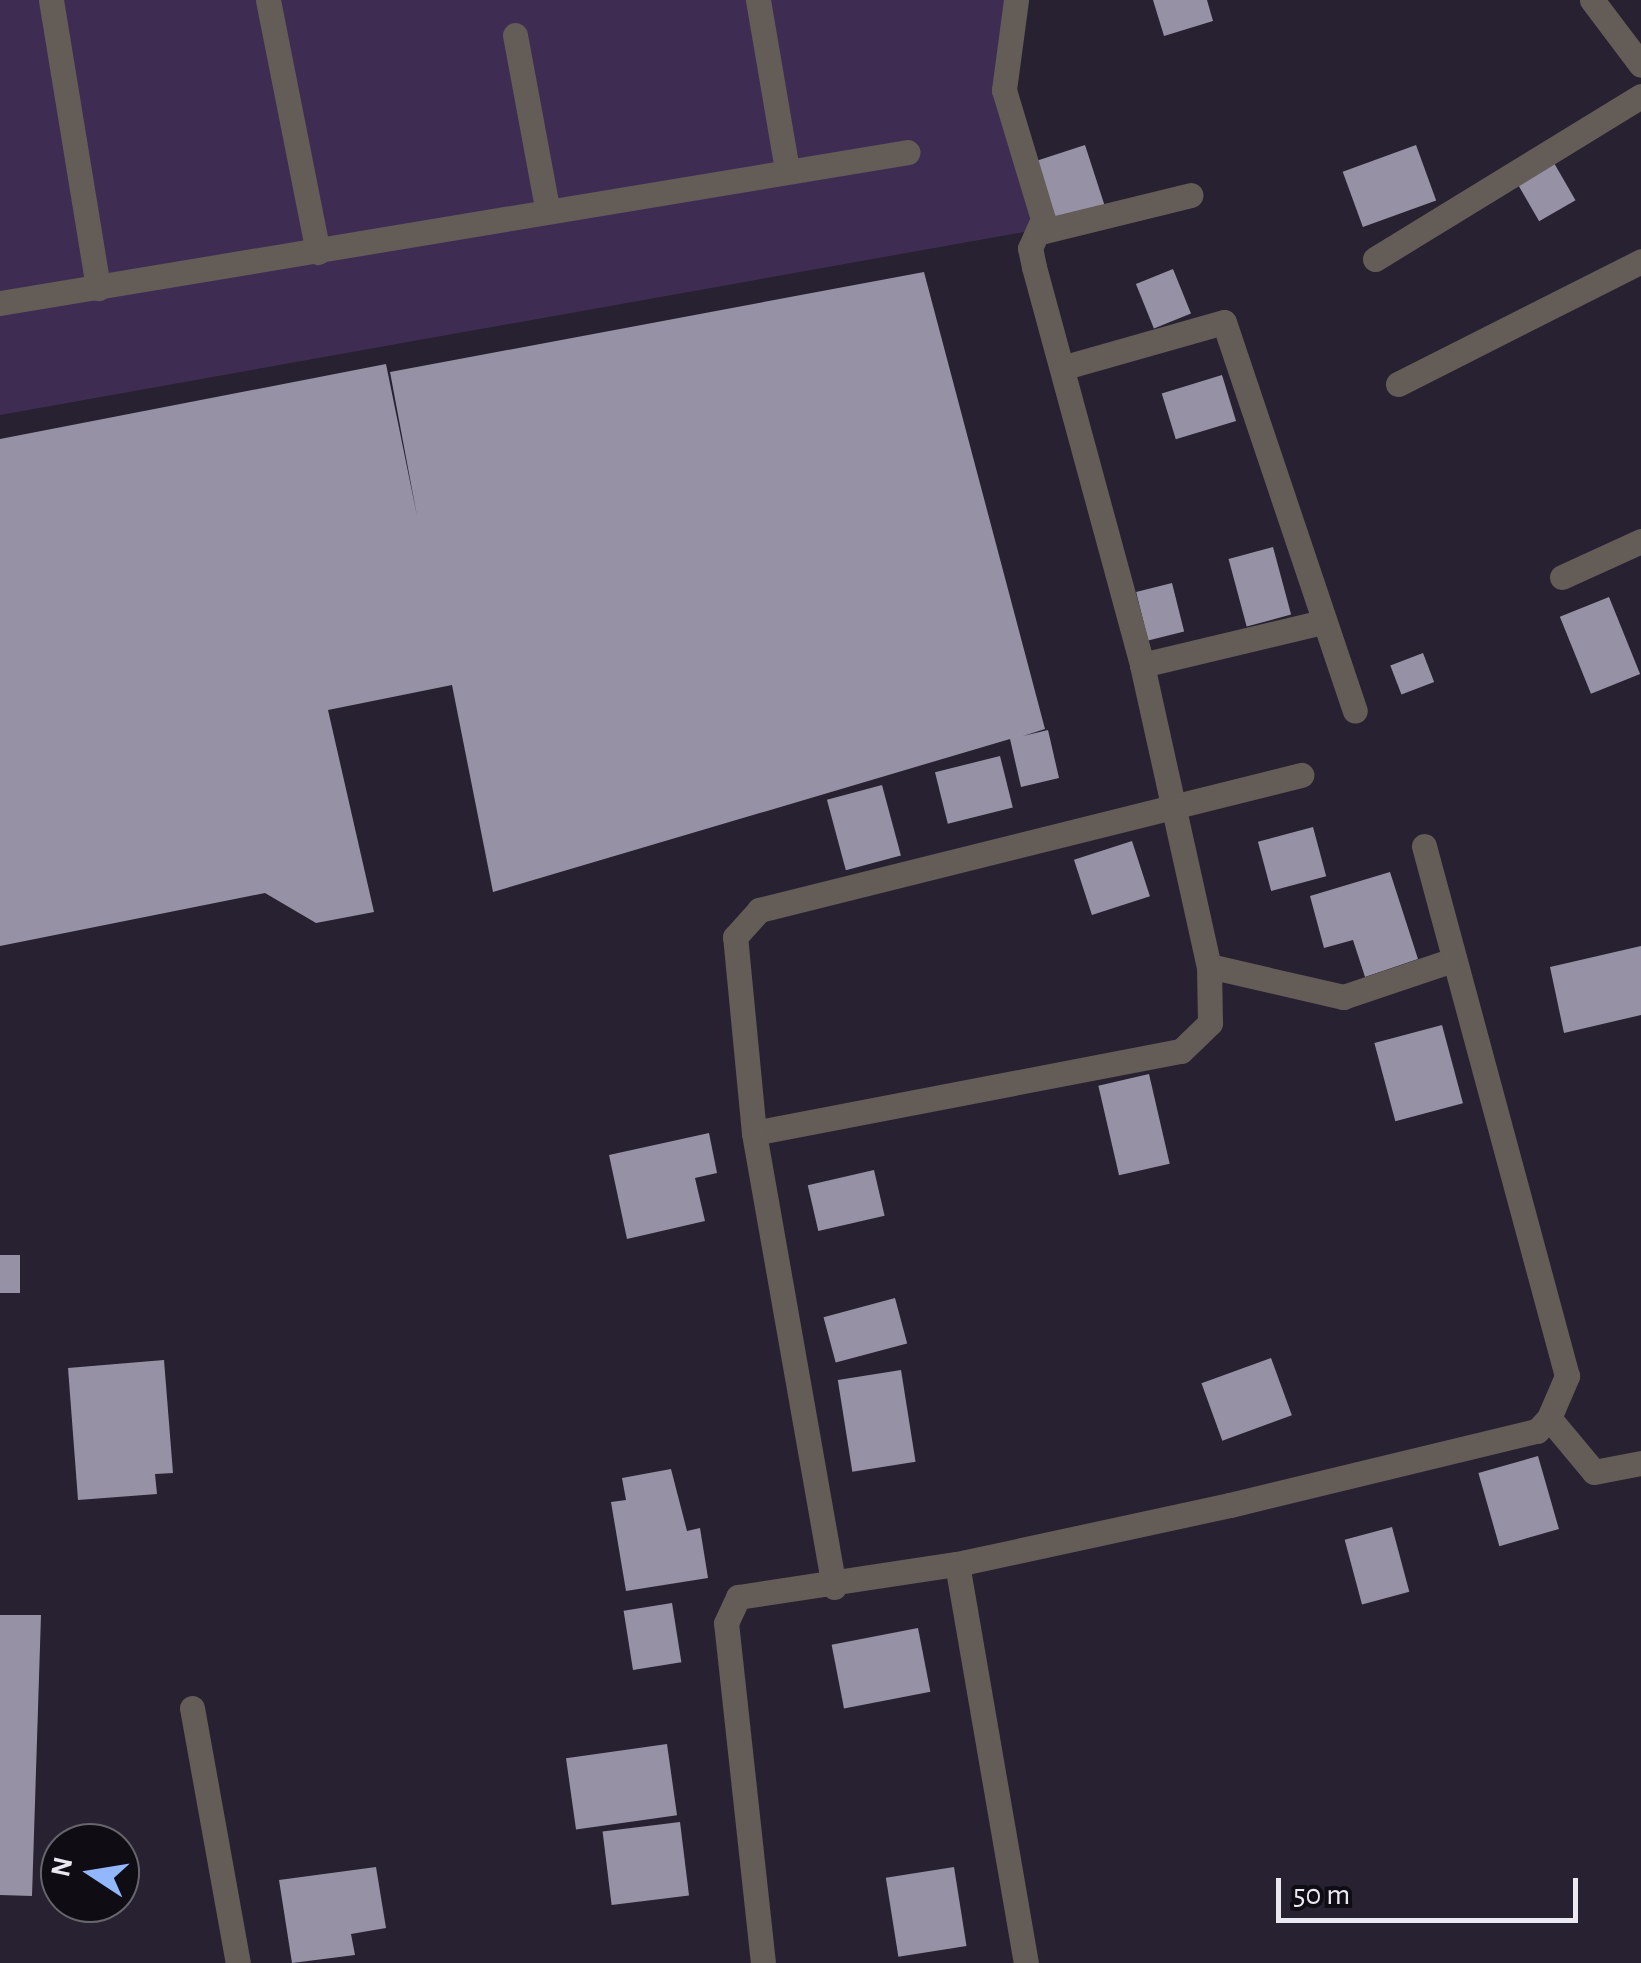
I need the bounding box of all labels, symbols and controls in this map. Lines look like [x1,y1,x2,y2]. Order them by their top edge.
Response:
north arrow [40,1823,140,1923]
text: N [47,1855,78,1880]
scale bar [1281,1858,1584,1920]
text: 50 m [1293,1880,1350,1910]

